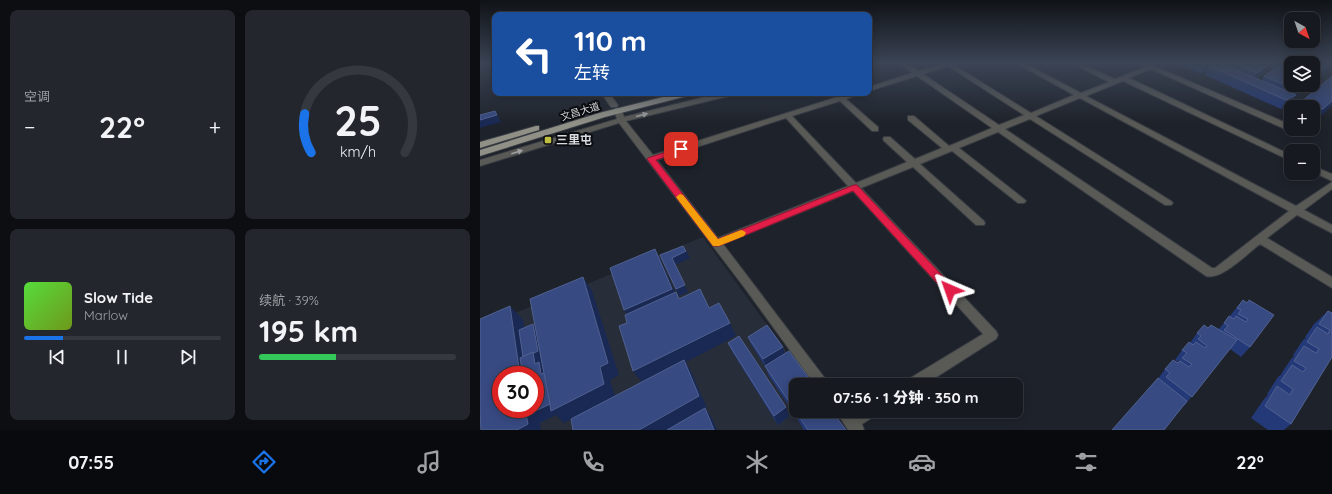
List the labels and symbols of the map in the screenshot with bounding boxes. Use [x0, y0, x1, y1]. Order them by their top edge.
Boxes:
north arrow [1284, 12, 1320, 48]
street label: 文昌大道 [559, 99, 601, 124]
one-way arrow [636, 112, 648, 118]
place label: 三里屯 [556, 132, 592, 147]
pin [664, 132, 698, 166]
marker: 三里屯 [543, 135, 553, 145]
one-way arrow [512, 149, 524, 155]
position arrow [929, 269, 971, 311]
speed limit sign: 30 [492, 366, 544, 418]

